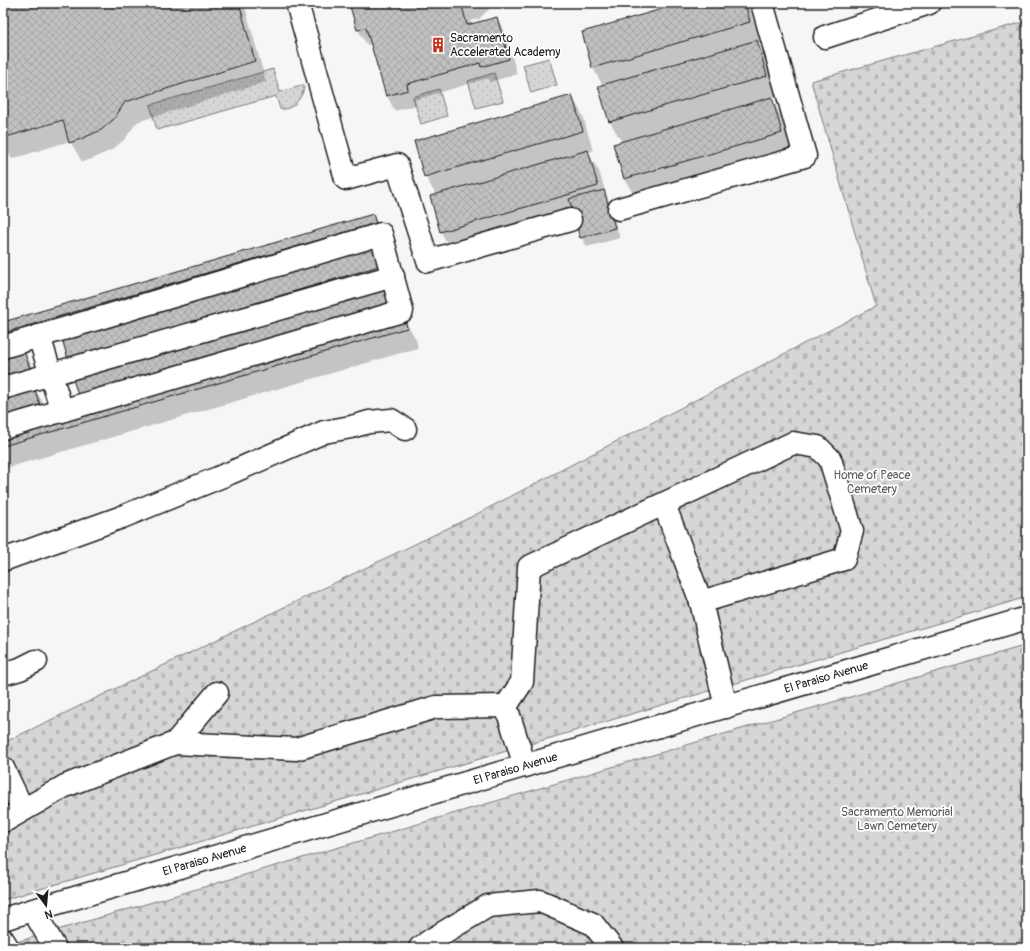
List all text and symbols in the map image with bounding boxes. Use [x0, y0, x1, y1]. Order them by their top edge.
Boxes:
place label: Sacramento Accelerated Academy [450, 31, 560, 60]
building icon: Sacramento Accelerated Academy [429, 36, 447, 54]
park label: Home of Peace Cemetery [834, 468, 911, 497]
street label: El Paraiso Avenue [782, 658, 870, 696]
street label: El Paraiso Avenue [472, 749, 559, 788]
park label: Sacramento Memorial Lawn Cemetery [841, 805, 953, 834]
street label: El Paraiso Avenue [161, 840, 248, 879]
north arrow [26, 885, 66, 925]
text: N [43, 907, 54, 922]

